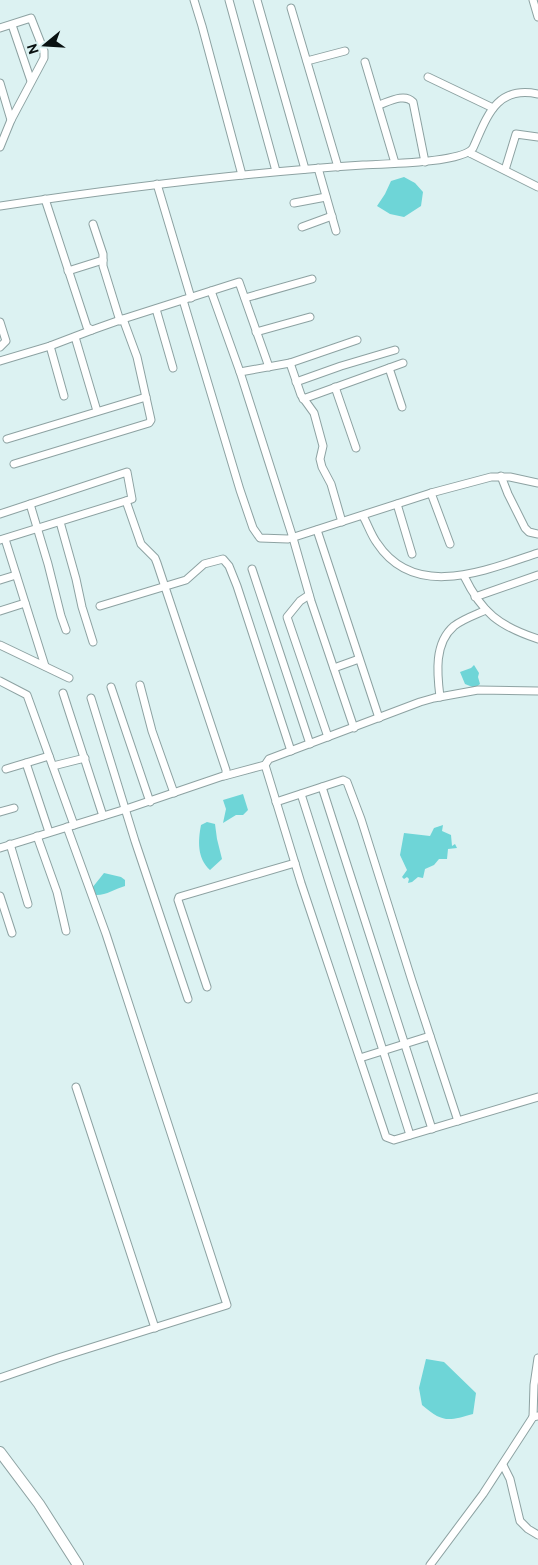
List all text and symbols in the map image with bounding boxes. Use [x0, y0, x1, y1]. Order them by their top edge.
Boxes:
north arrow [20, 20, 70, 70]
text: N [24, 41, 44, 56]

